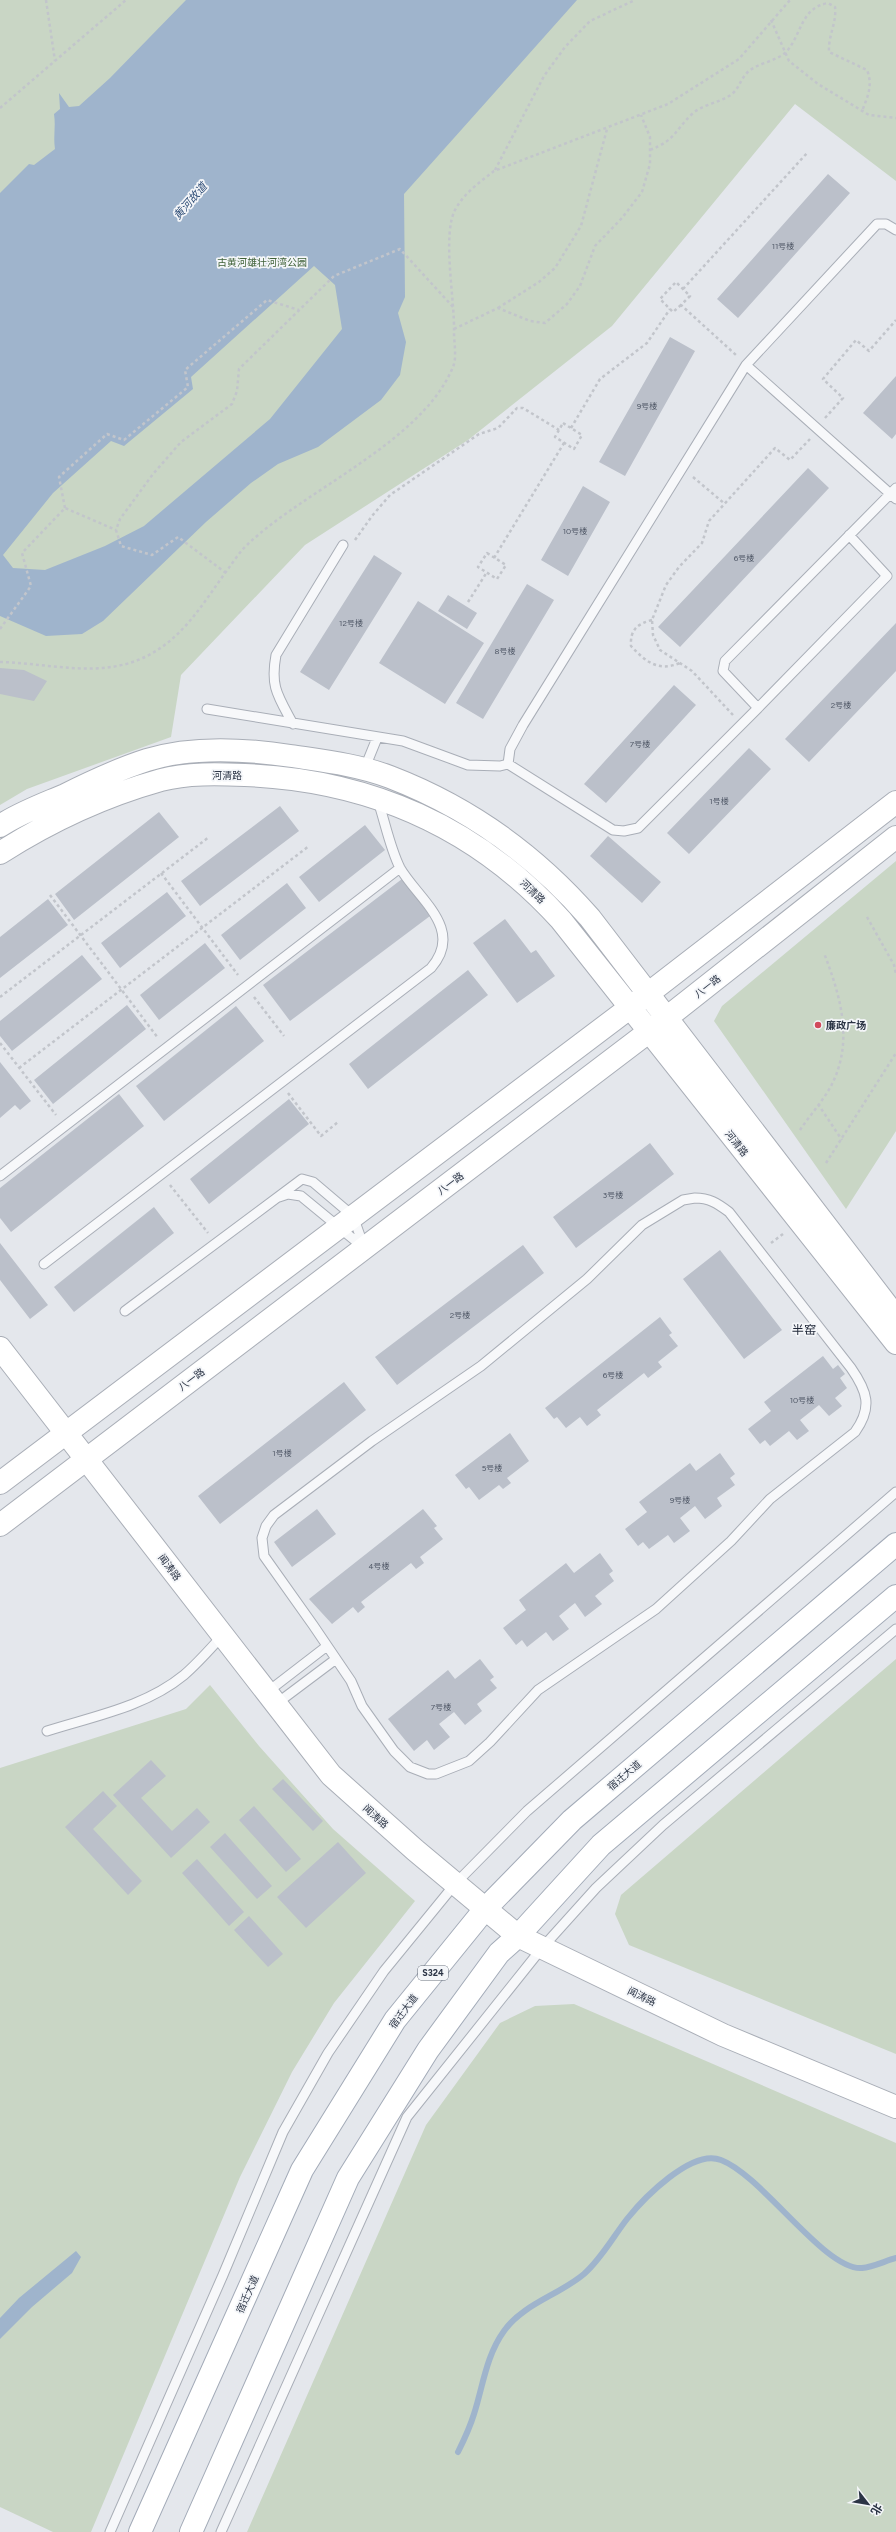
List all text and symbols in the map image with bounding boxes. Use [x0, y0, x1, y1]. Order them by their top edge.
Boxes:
water label: 黄河故道 [171, 179, 211, 222]
house number: 11号楼 [772, 241, 794, 251]
park label: 古黄河雄壮河湾公园 [217, 256, 307, 269]
house number: 9号楼 [637, 401, 657, 411]
house number: 10号楼 [563, 526, 587, 536]
house number: 6号楼 [734, 553, 754, 563]
house number: 12号楼 [339, 618, 363, 628]
house number: 8号楼 [495, 646, 515, 656]
house number: 2号楼 [831, 700, 851, 710]
house number: 7号楼 [630, 739, 650, 749]
street label: 河清路 [212, 769, 242, 782]
house number: 1号楼 [709, 796, 729, 806]
street label: 河清路 [517, 876, 548, 906]
street label: 八一路 [691, 972, 723, 1001]
place label: 廉政广场 [826, 1019, 866, 1032]
marker: 廉政广场 [813, 1020, 823, 1030]
street label: 河清路 [722, 1127, 751, 1159]
street label: 八一路 [434, 1169, 466, 1198]
house number: 3号楼 [603, 1190, 623, 1200]
house number: 2号楼 [450, 1310, 470, 1320]
district label: 半窑 [792, 1323, 816, 1337]
street label: 八一路 [175, 1365, 207, 1394]
house number: 6号楼 [603, 1370, 623, 1380]
house number: 10号楼 [790, 1395, 814, 1405]
house number: 1号楼 [272, 1448, 292, 1458]
house number: 5号楼 [482, 1463, 502, 1473]
house number: 9号楼 [670, 1495, 690, 1505]
street label: 闻涛路 [155, 1551, 184, 1583]
house number: 4号楼 [369, 1561, 389, 1571]
house number: 7号楼 [431, 1702, 451, 1712]
street label: 宿迁大道 [605, 1758, 644, 1793]
street label: 闻涛路 [360, 1802, 391, 1831]
road number: S324 [418, 1966, 448, 1980]
street label: 闻涛路 [625, 1984, 658, 2009]
street label: 宿迁大道 [386, 1991, 421, 2031]
street label: 宿迁大道 [233, 2273, 262, 2315]
north arrow [848, 2484, 888, 2524]
text: 北 [868, 2501, 885, 2517]

